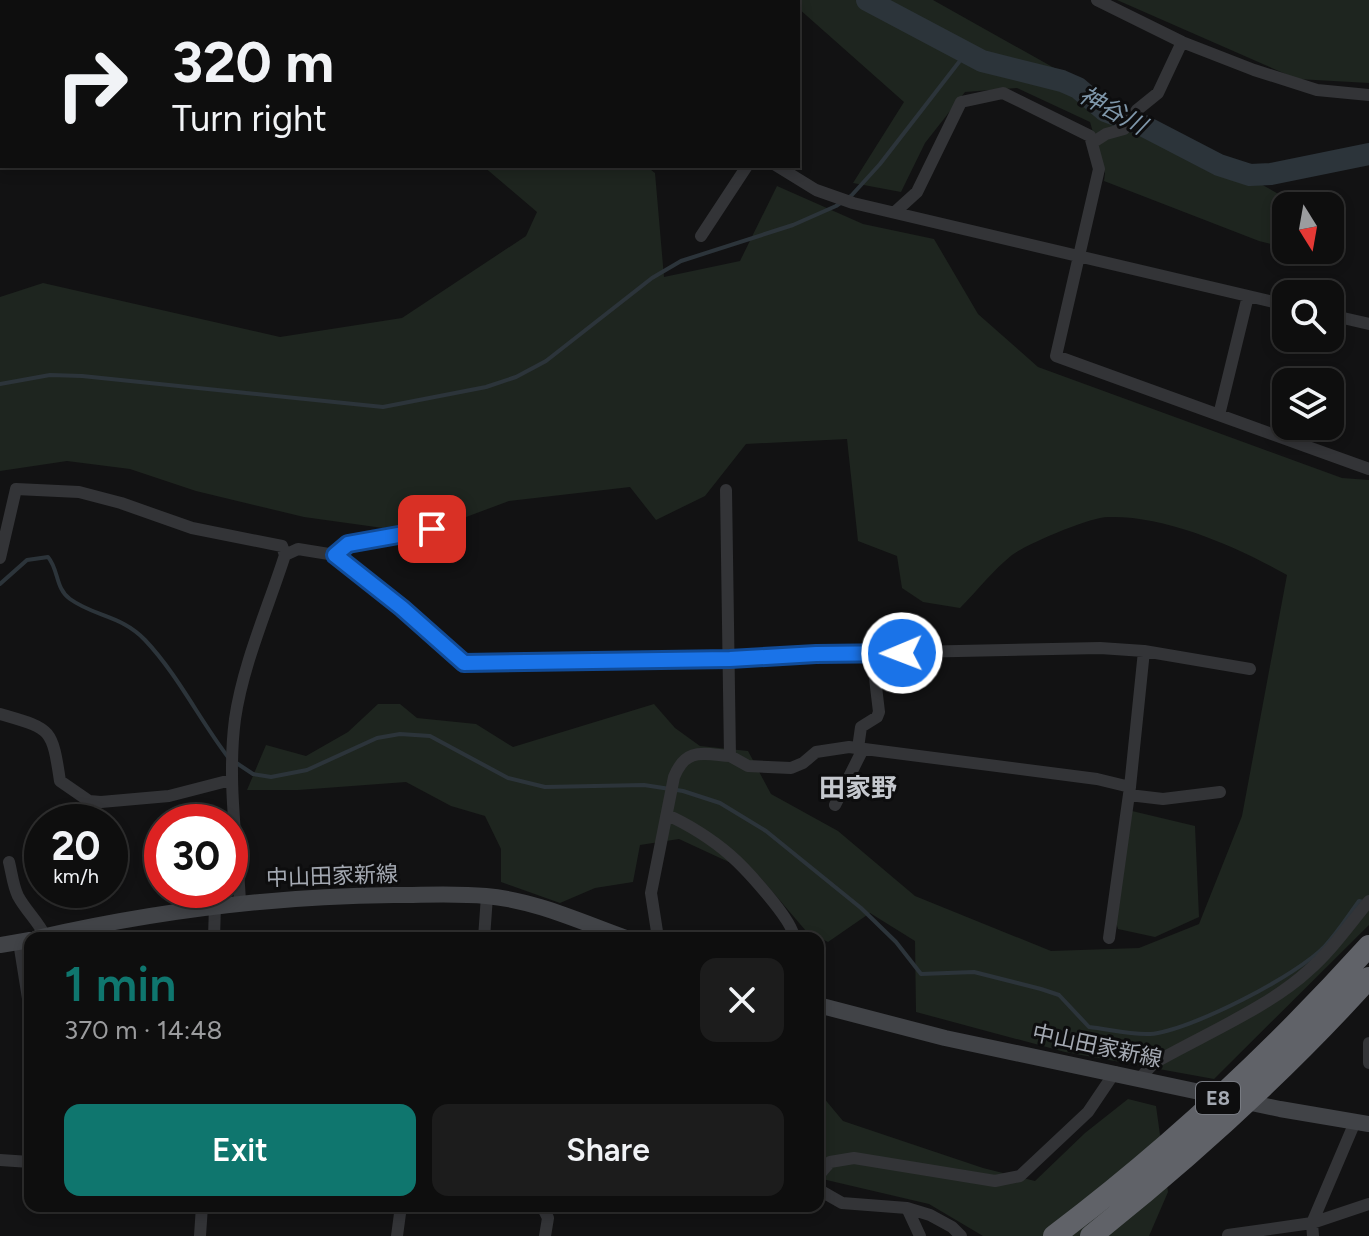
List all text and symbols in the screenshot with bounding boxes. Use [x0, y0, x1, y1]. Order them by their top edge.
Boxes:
text: 320 m [172, 29, 334, 96]
icon: right [40, 32, 144, 136]
water label: 神谷川 [1074, 80, 1154, 142]
text: Turn right [172, 97, 327, 140]
north arrow [1272, 192, 1344, 264]
map controls [1272, 192, 1344, 440]
button: search [1272, 280, 1344, 352]
button: layers [1272, 368, 1344, 440]
pin [398, 495, 466, 563]
icon: arrive [410, 507, 454, 551]
position arrow [860, 611, 944, 695]
district label: 田家野 [819, 772, 897, 804]
speed limit sign: 30 [144, 804, 248, 908]
text: 20 [51, 822, 101, 870]
street label: 中山田家新線 [266, 860, 398, 892]
text: km/h [53, 864, 99, 888]
text: 1 min [64, 955, 176, 1013]
button: close [700, 958, 784, 1042]
text: 370 m · 14:48 [64, 1014, 222, 1046]
street label: 中山田家新線 [1030, 1019, 1164, 1073]
road number: E8 [1196, 1082, 1240, 1114]
button: Exit [64, 1104, 416, 1196]
button: Share [432, 1104, 784, 1196]

